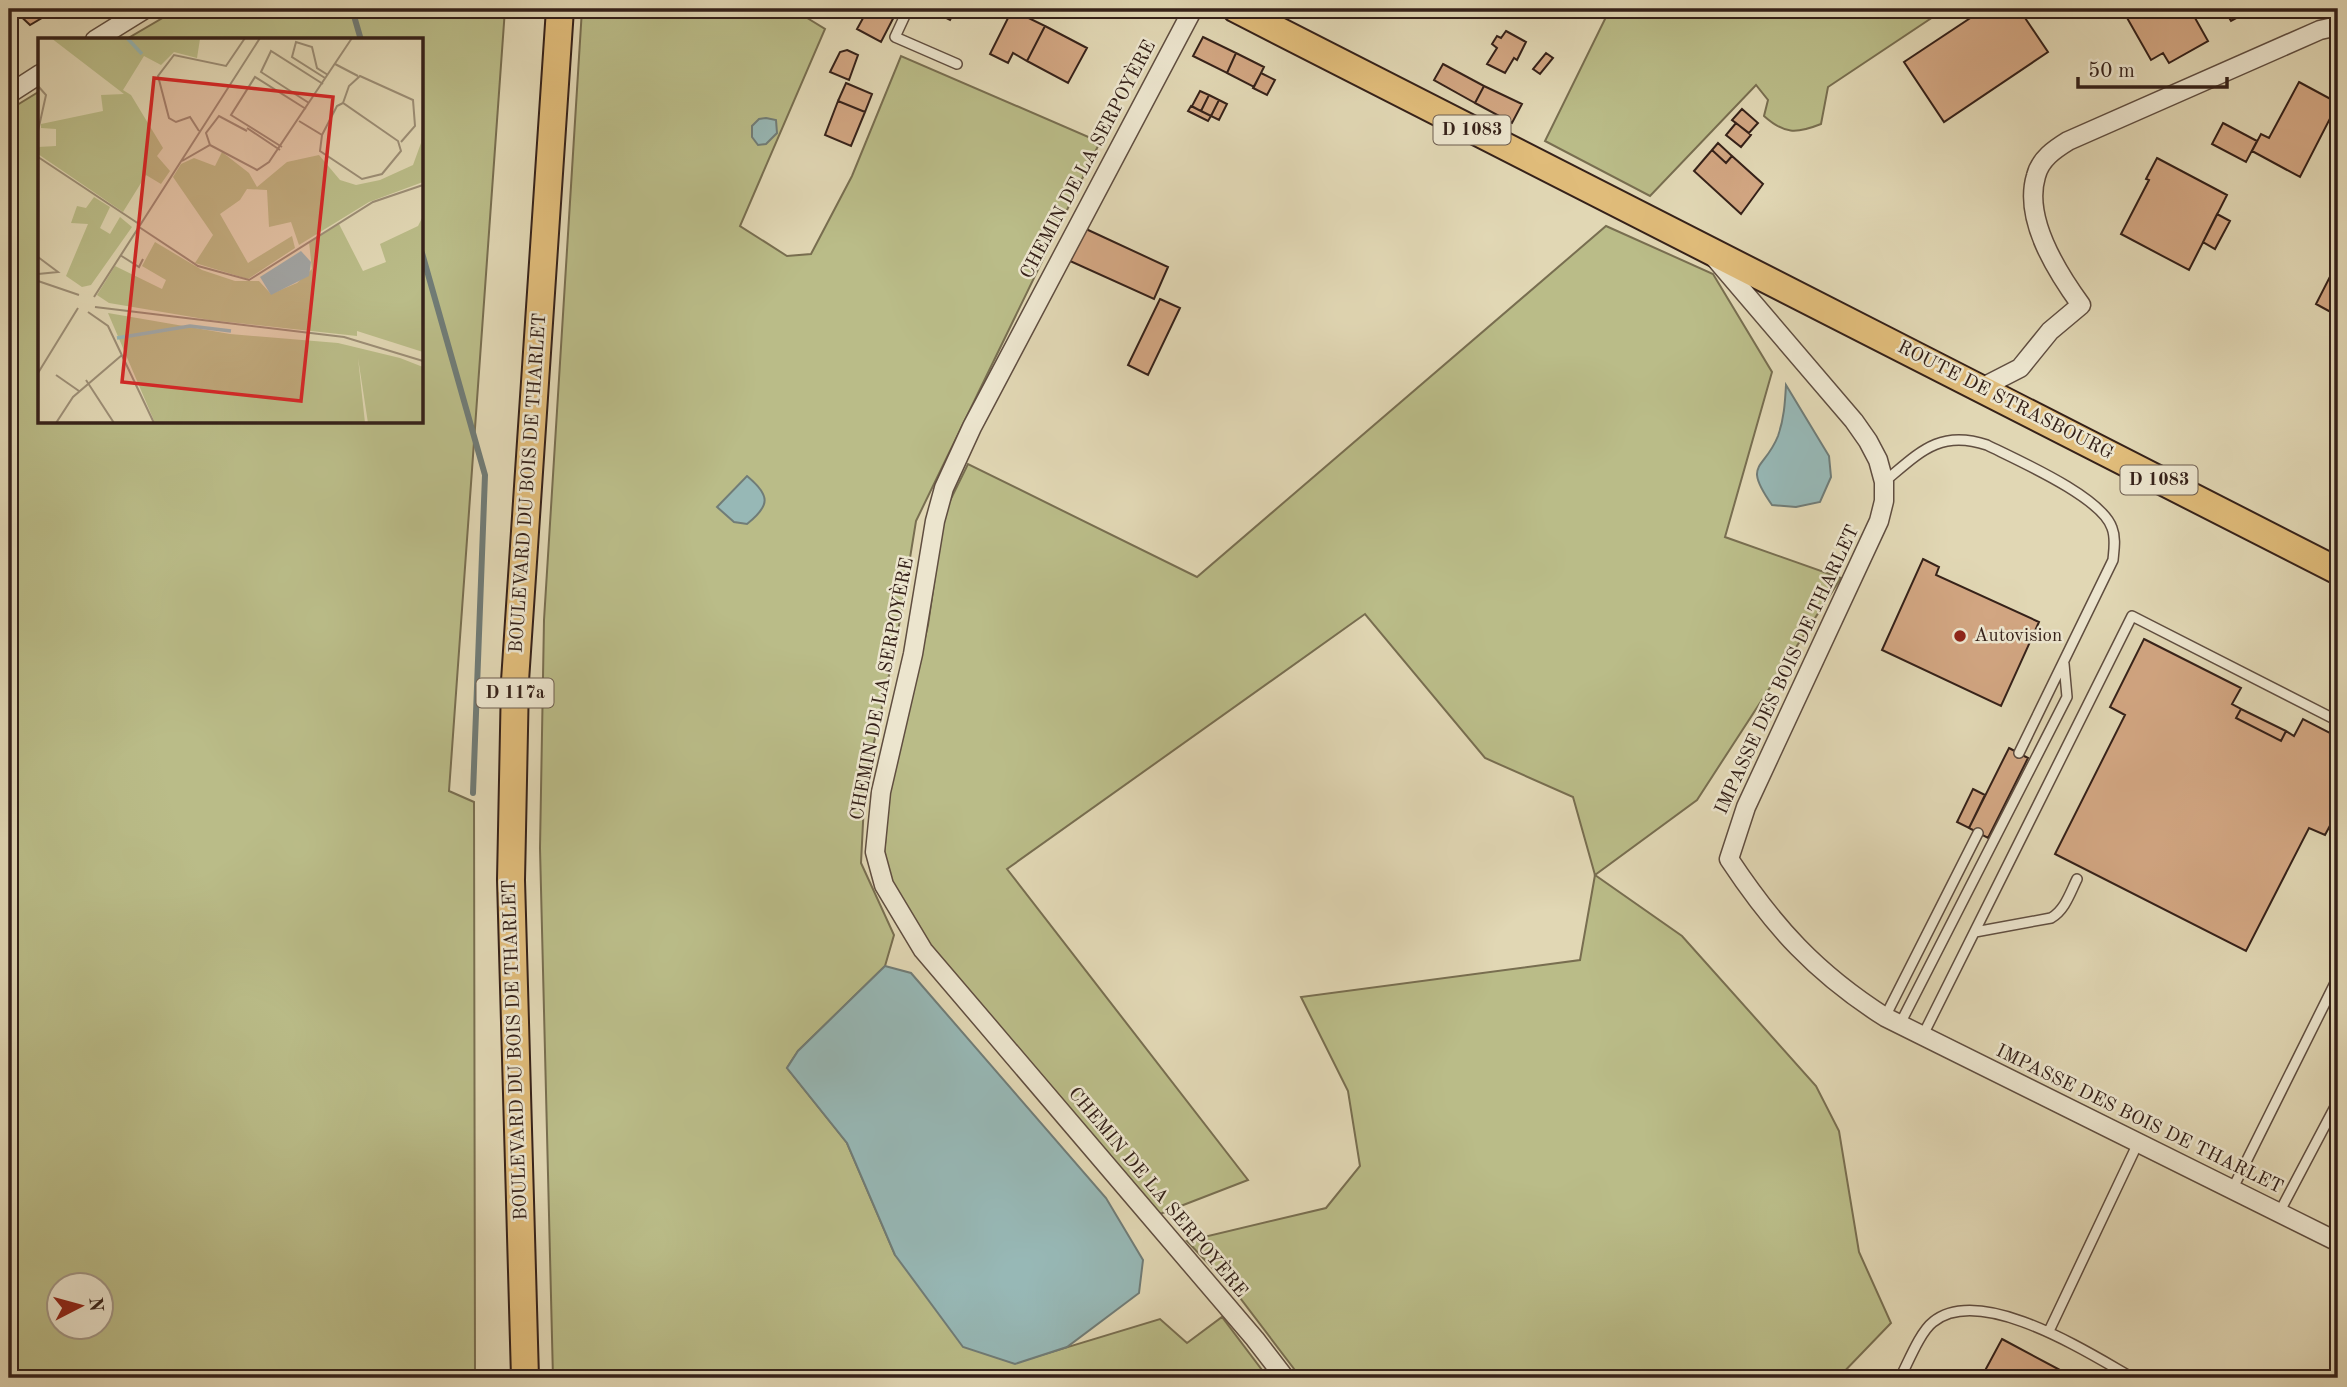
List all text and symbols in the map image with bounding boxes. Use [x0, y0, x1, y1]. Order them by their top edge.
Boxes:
street label: CHEMIN DE LA SERPOYÈRE [1014, 36, 1160, 282]
inset map [38, 38, 424, 424]
scale bar [2078, 46, 2226, 90]
text: 50 m [2088, 61, 2135, 82]
road number: D 1083 [1434, 116, 1510, 145]
street label: BOULEVARD DU BOIS DE THARLET [508, 312, 550, 654]
street label: ROUTE DE STRASBOURG [1894, 338, 2116, 464]
road number: D 1083 [2120, 466, 2198, 494]
street label: IMPASSE DES BOIS DE THARLET [1712, 522, 1864, 818]
street label: CHEMIN DE LA SERPOYÈRE [844, 555, 918, 822]
place label: Autovision [1974, 627, 2062, 646]
marker: Autovision [1952, 628, 1968, 644]
road number: D 117a [476, 678, 554, 708]
street label: BOULEVARD DU BOIS DE THARLET [501, 879, 531, 1221]
street label: IMPASSE DES BOIS DE THARLET [1992, 1042, 2286, 1198]
street label: CHEMIN DE LA SERPOYÈRE [1064, 1082, 1253, 1301]
north arrow [46, 1272, 116, 1342]
text: N [84, 1296, 105, 1313]

